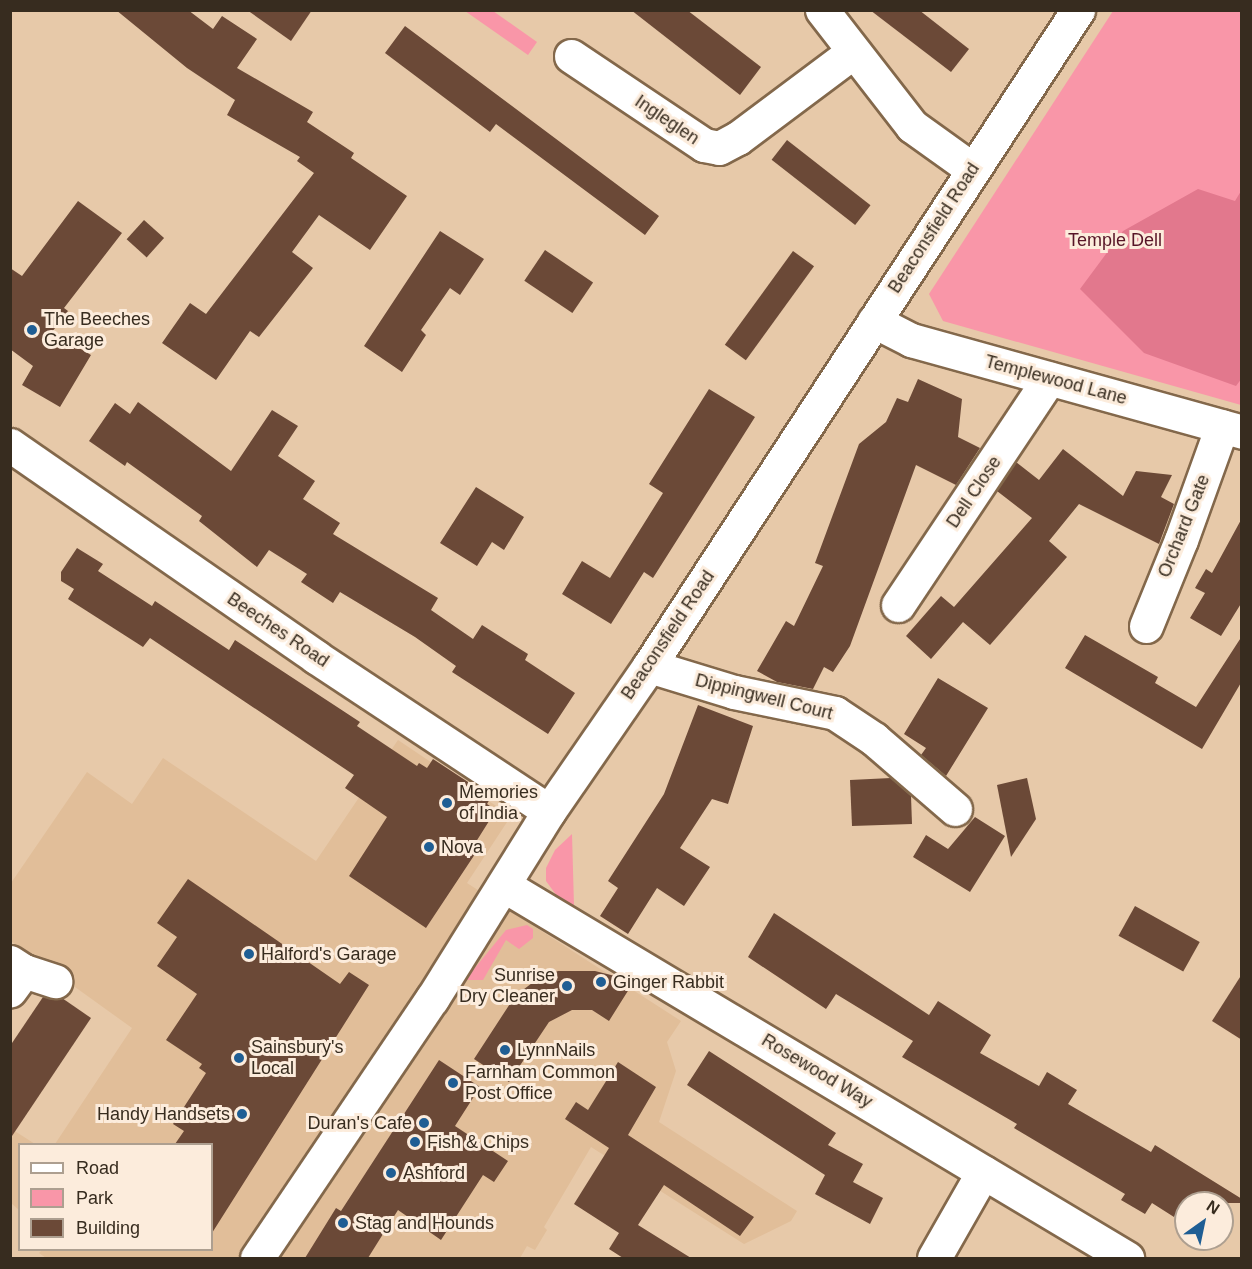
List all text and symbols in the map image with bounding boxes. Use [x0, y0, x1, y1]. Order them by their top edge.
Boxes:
street label: Ingleglen [631, 91, 703, 149]
street label: Beaconsfield Road [884, 159, 984, 297]
park label: Temple Dell [1068, 229, 1162, 251]
place label: The Beeches Garage [44, 309, 150, 352]
marker: The Beeches Garage [25, 323, 39, 337]
street label: Templewood Lane [983, 351, 1129, 409]
street label: Dell Close [942, 452, 1006, 532]
street label: Orchard Gate [1154, 471, 1214, 581]
street label: Beaconsfield Road [617, 566, 719, 704]
street label: Beeches Road [223, 588, 333, 672]
street label: Dippingwell Court [693, 669, 835, 725]
place label: Memories of India [459, 782, 538, 824]
marker: Memories of India [440, 796, 454, 810]
place label: Nova [441, 836, 483, 858]
marker: Nova [422, 840, 436, 854]
place label: Halford's Garage [261, 943, 397, 965]
marker: Halford's Garage [242, 947, 256, 961]
place label: Sunrise Dry Cleaner [459, 965, 555, 1008]
place label: Ginger Rabbit [613, 971, 724, 993]
marker: Ginger Rabbit [594, 975, 608, 989]
marker: Sunrise Dry Cleaner [560, 979, 574, 993]
street label: Rosewood Way [758, 1029, 876, 1113]
place label: Sainsbury's Local [251, 1037, 343, 1080]
place label: LynnNails [517, 1039, 595, 1061]
marker: LynnNails [498, 1043, 512, 1057]
marker: Sainsbury's Local [232, 1051, 246, 1065]
place label: Farnham Common Post Office [465, 1062, 615, 1104]
marker: Farnham Common Post Office [446, 1076, 460, 1090]
place label: Handy Handsets [97, 1103, 230, 1125]
marker: Handy Handsets [235, 1107, 249, 1121]
place label: Duran's Cafe [308, 1112, 412, 1134]
marker: Duran's Cafe [417, 1116, 431, 1130]
place label: Fish & Chips [427, 1131, 529, 1153]
marker: Fish & Chips [408, 1135, 422, 1149]
legend [18, 1143, 213, 1251]
text: Road [76, 1158, 119, 1178]
place label: Ashford [403, 1162, 465, 1184]
marker: Ashford [384, 1166, 398, 1180]
text: Park [76, 1188, 113, 1208]
north arrow [1174, 1191, 1234, 1251]
text: N [1204, 1197, 1222, 1217]
place label: Stag and Hounds [355, 1212, 494, 1234]
marker: Stag and Hounds [336, 1216, 350, 1230]
text: Building [76, 1218, 140, 1238]

